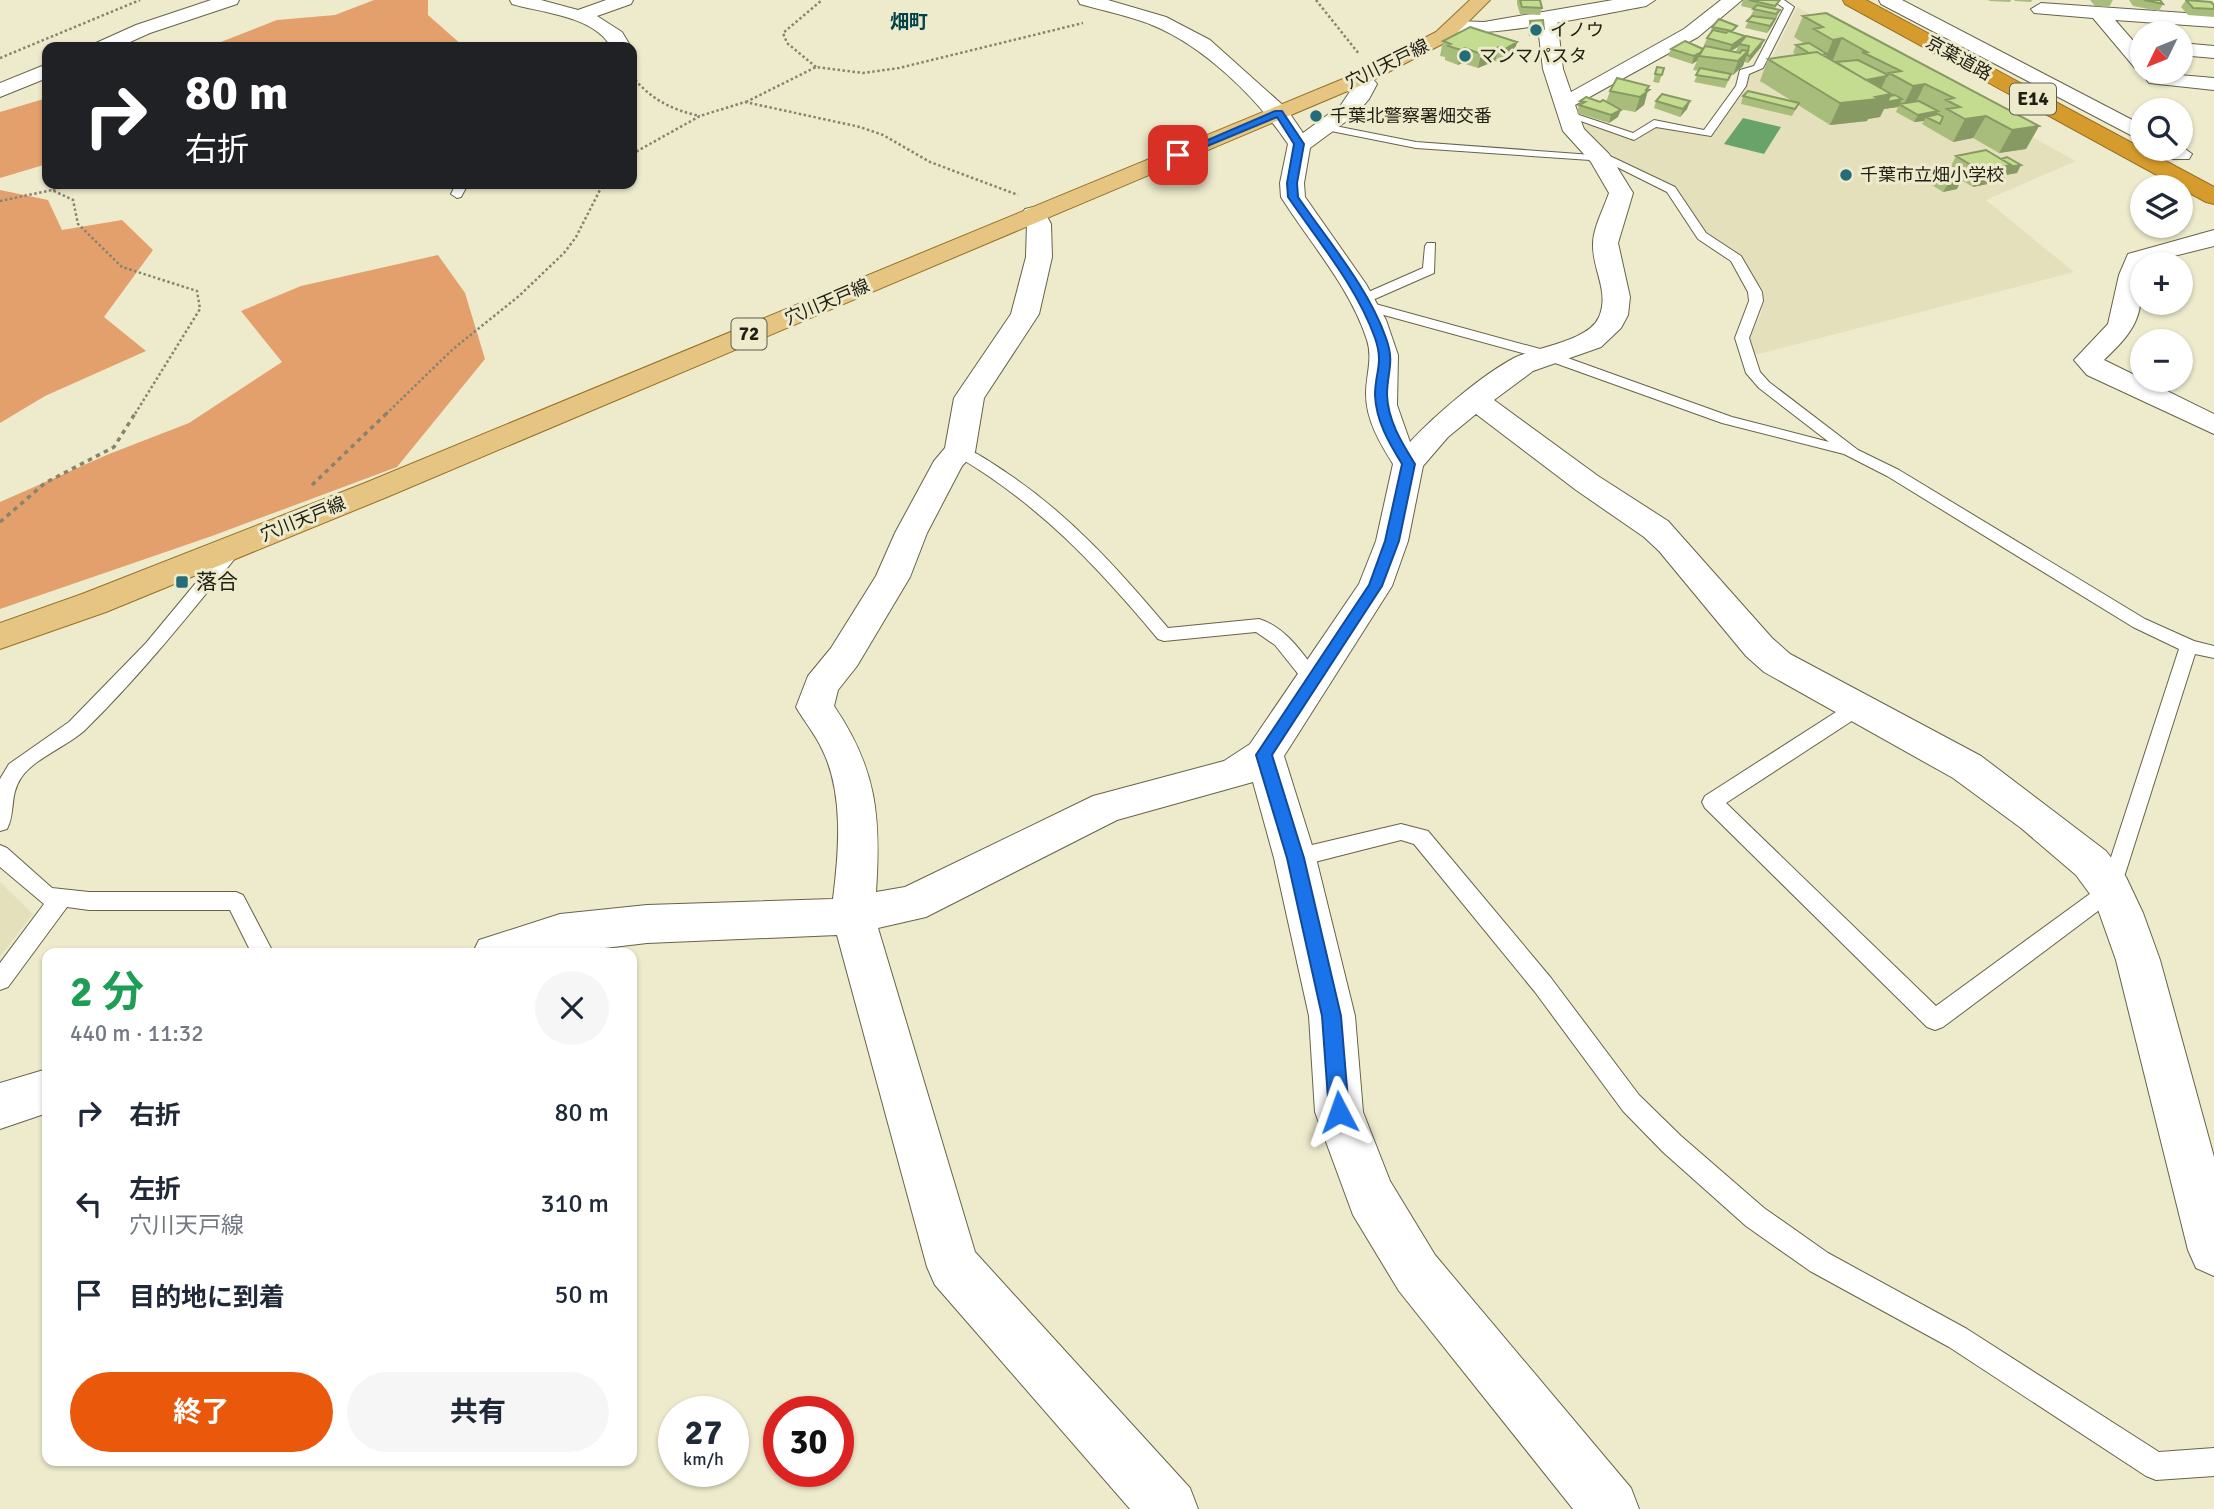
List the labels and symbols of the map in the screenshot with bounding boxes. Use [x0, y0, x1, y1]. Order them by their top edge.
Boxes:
district label: 畑町 [890, 10, 928, 34]
place label: イノウ [1550, 19, 1604, 41]
north arrow [2130, 21, 2193, 84]
marker: イノウ [1528, 22, 1544, 38]
street label: 京葉道路 [1922, 31, 1996, 85]
street label: 穴川天戸線 [1342, 34, 1432, 94]
place label: マンマパスタ [1479, 45, 1587, 67]
marker: マンマパスタ [1457, 48, 1473, 64]
road number: E14 [2010, 83, 2056, 114]
place label: 千葉北警察署畑交番 [1330, 105, 1492, 127]
marker: 千葉北警察署畑交番 [1308, 108, 1324, 124]
pin [1148, 125, 1208, 185]
place label: 千葉市立畑小学校 [1860, 164, 2004, 186]
marker: 千葉市立畑小学校 [1838, 167, 1854, 183]
street label: 穴川天戸線 [781, 274, 873, 330]
road number: 72 [732, 318, 766, 350]
street label: 穴川天戸線 [257, 492, 349, 546]
place label: 落合 [196, 569, 238, 595]
marker: 落合 [174, 574, 190, 590]
position arrow [1302, 1075, 1376, 1149]
speed limit sign: 30 [763, 1396, 854, 1487]

